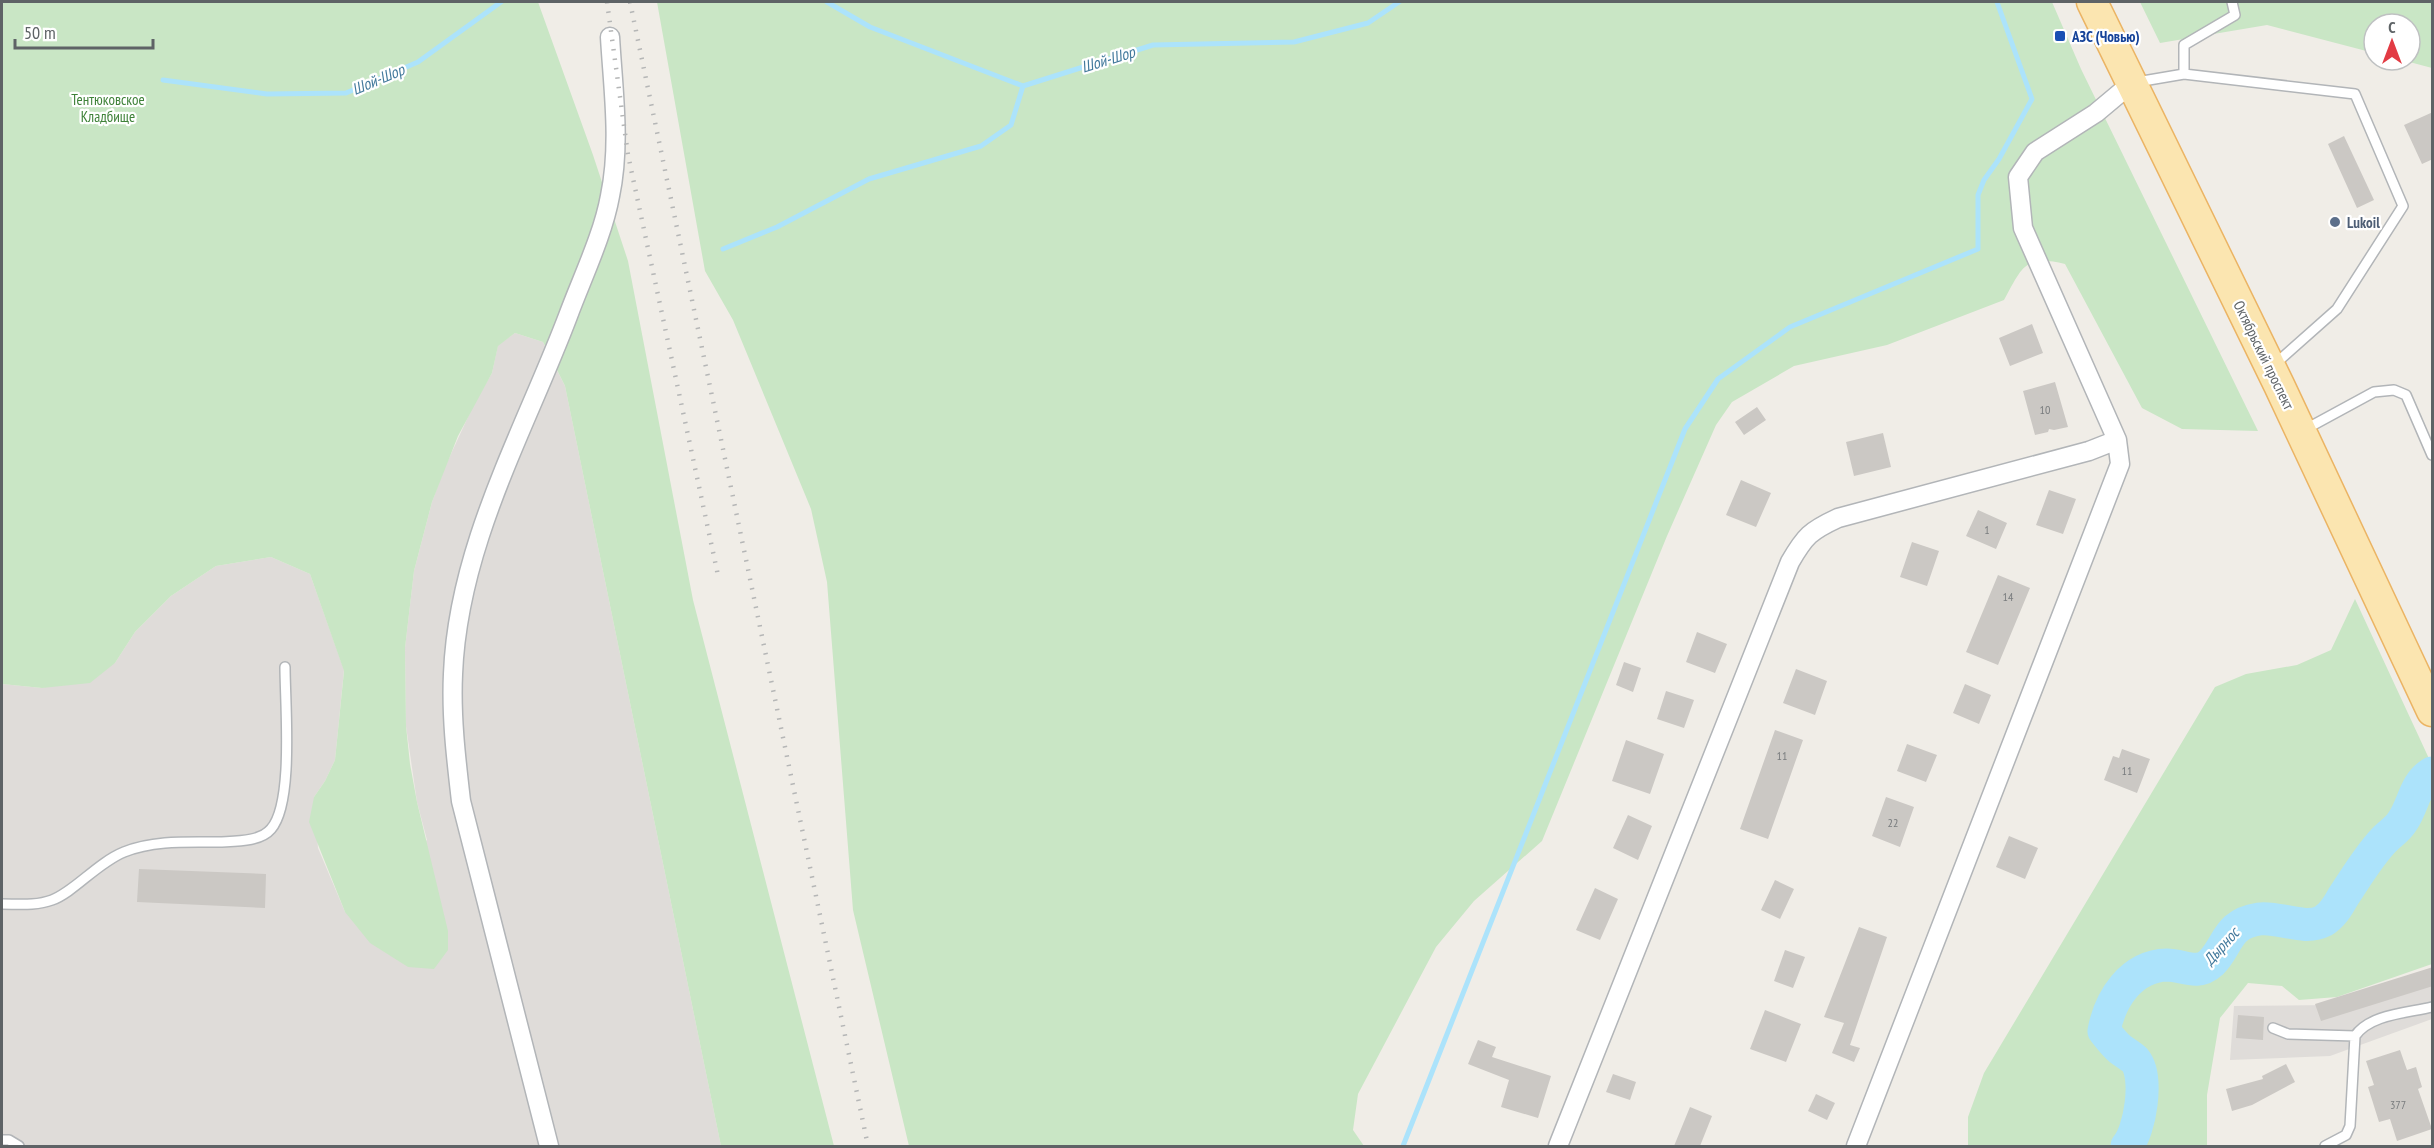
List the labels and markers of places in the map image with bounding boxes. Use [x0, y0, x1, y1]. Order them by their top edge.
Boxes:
place label: АЗС (Човью) [2071, 27, 2140, 46]
marker: АЗС (Човью) [2053, 29, 2067, 43]
place label: Lukoil [2347, 213, 2380, 232]
marker: Lukoil [2328, 215, 2342, 229]

